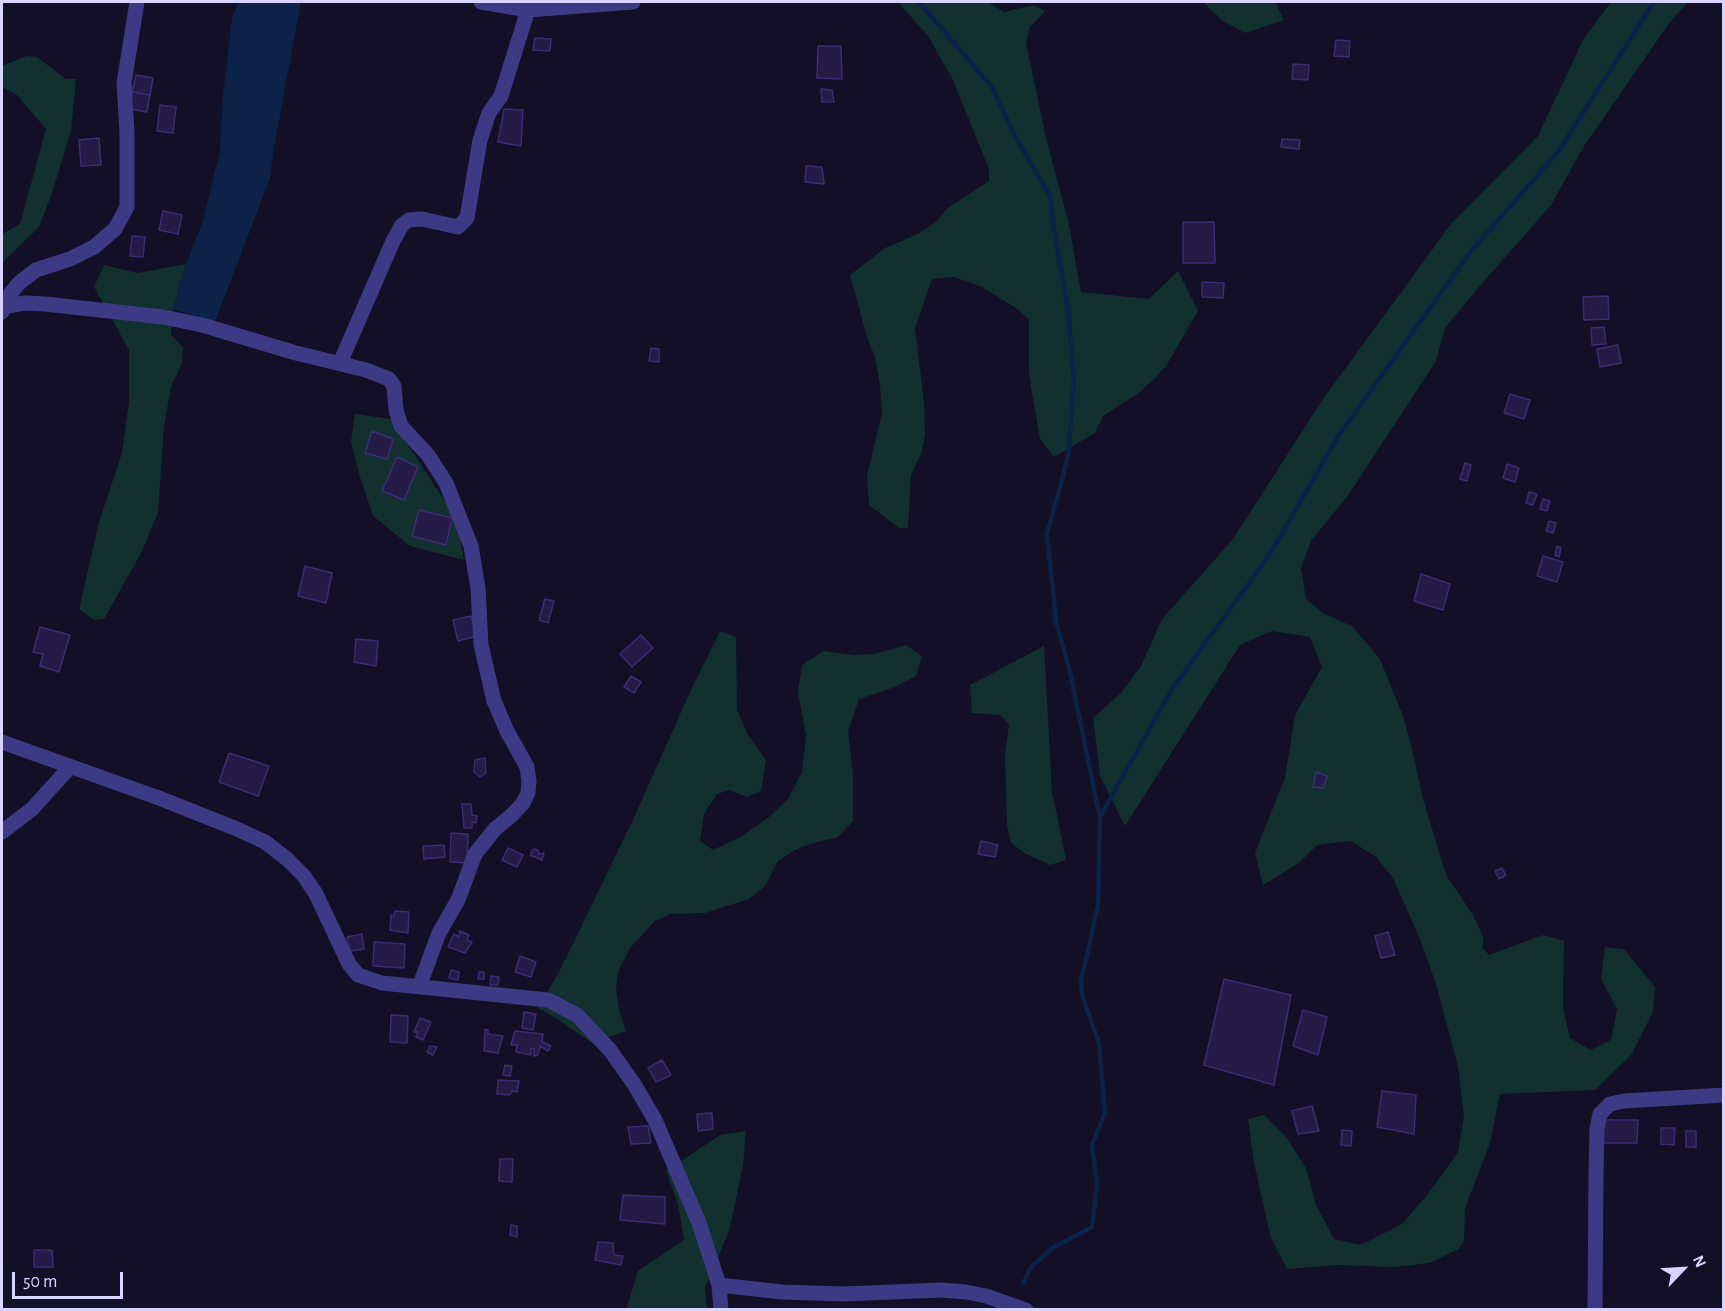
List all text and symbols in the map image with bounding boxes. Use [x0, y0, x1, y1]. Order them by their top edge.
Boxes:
north arrow [1653, 1239, 1713, 1299]
text: N [1690, 1253, 1709, 1270]
scale bar [15, 1260, 126, 1298]
text: 50 m [23, 1273, 57, 1291]

